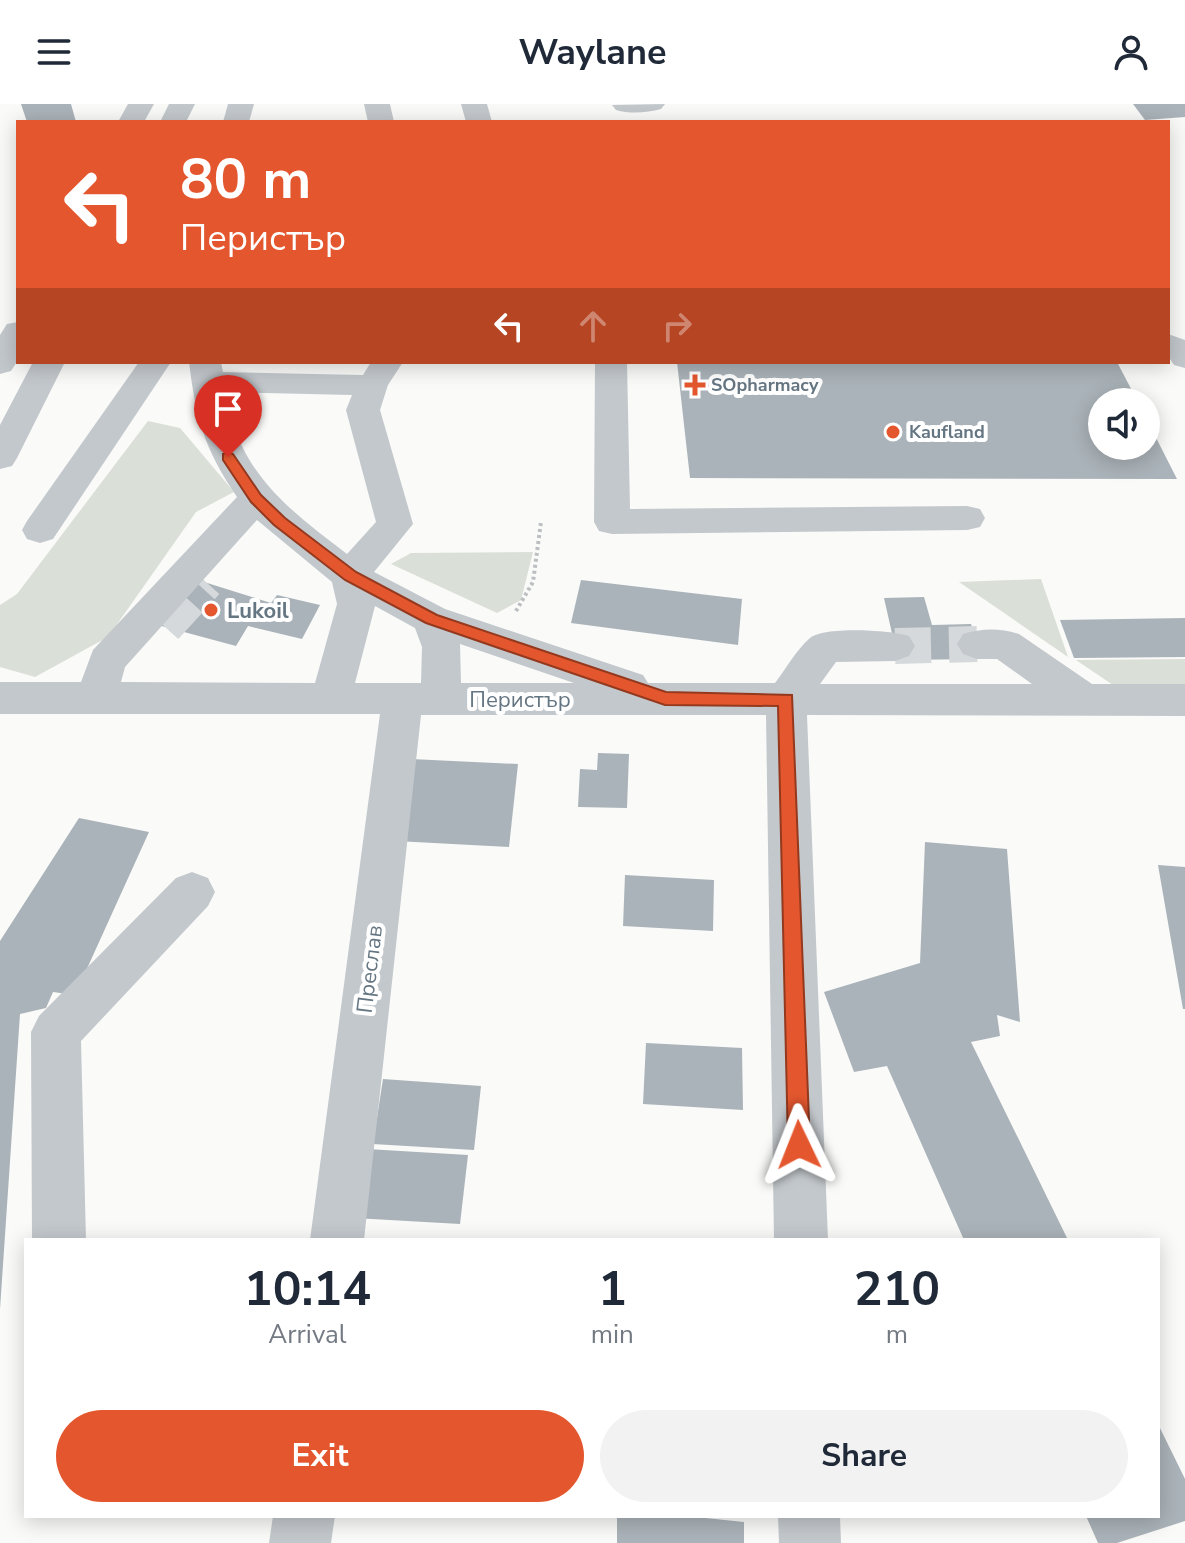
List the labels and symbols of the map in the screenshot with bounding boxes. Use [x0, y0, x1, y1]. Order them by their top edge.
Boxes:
place label: SOpharmacy [711, 373, 819, 397]
pin [194, 375, 262, 457]
marker: SOpharmacy [686, 376, 704, 394]
place label: Kaufland [909, 420, 985, 444]
marker: Kaufland [884, 423, 902, 441]
place label: Lukoil [227, 596, 289, 626]
marker: Lukoil [202, 601, 220, 619]
street label: Перистър [469, 685, 571, 715]
street label: Преслав [350, 923, 390, 1015]
position arrow [757, 1103, 841, 1187]

